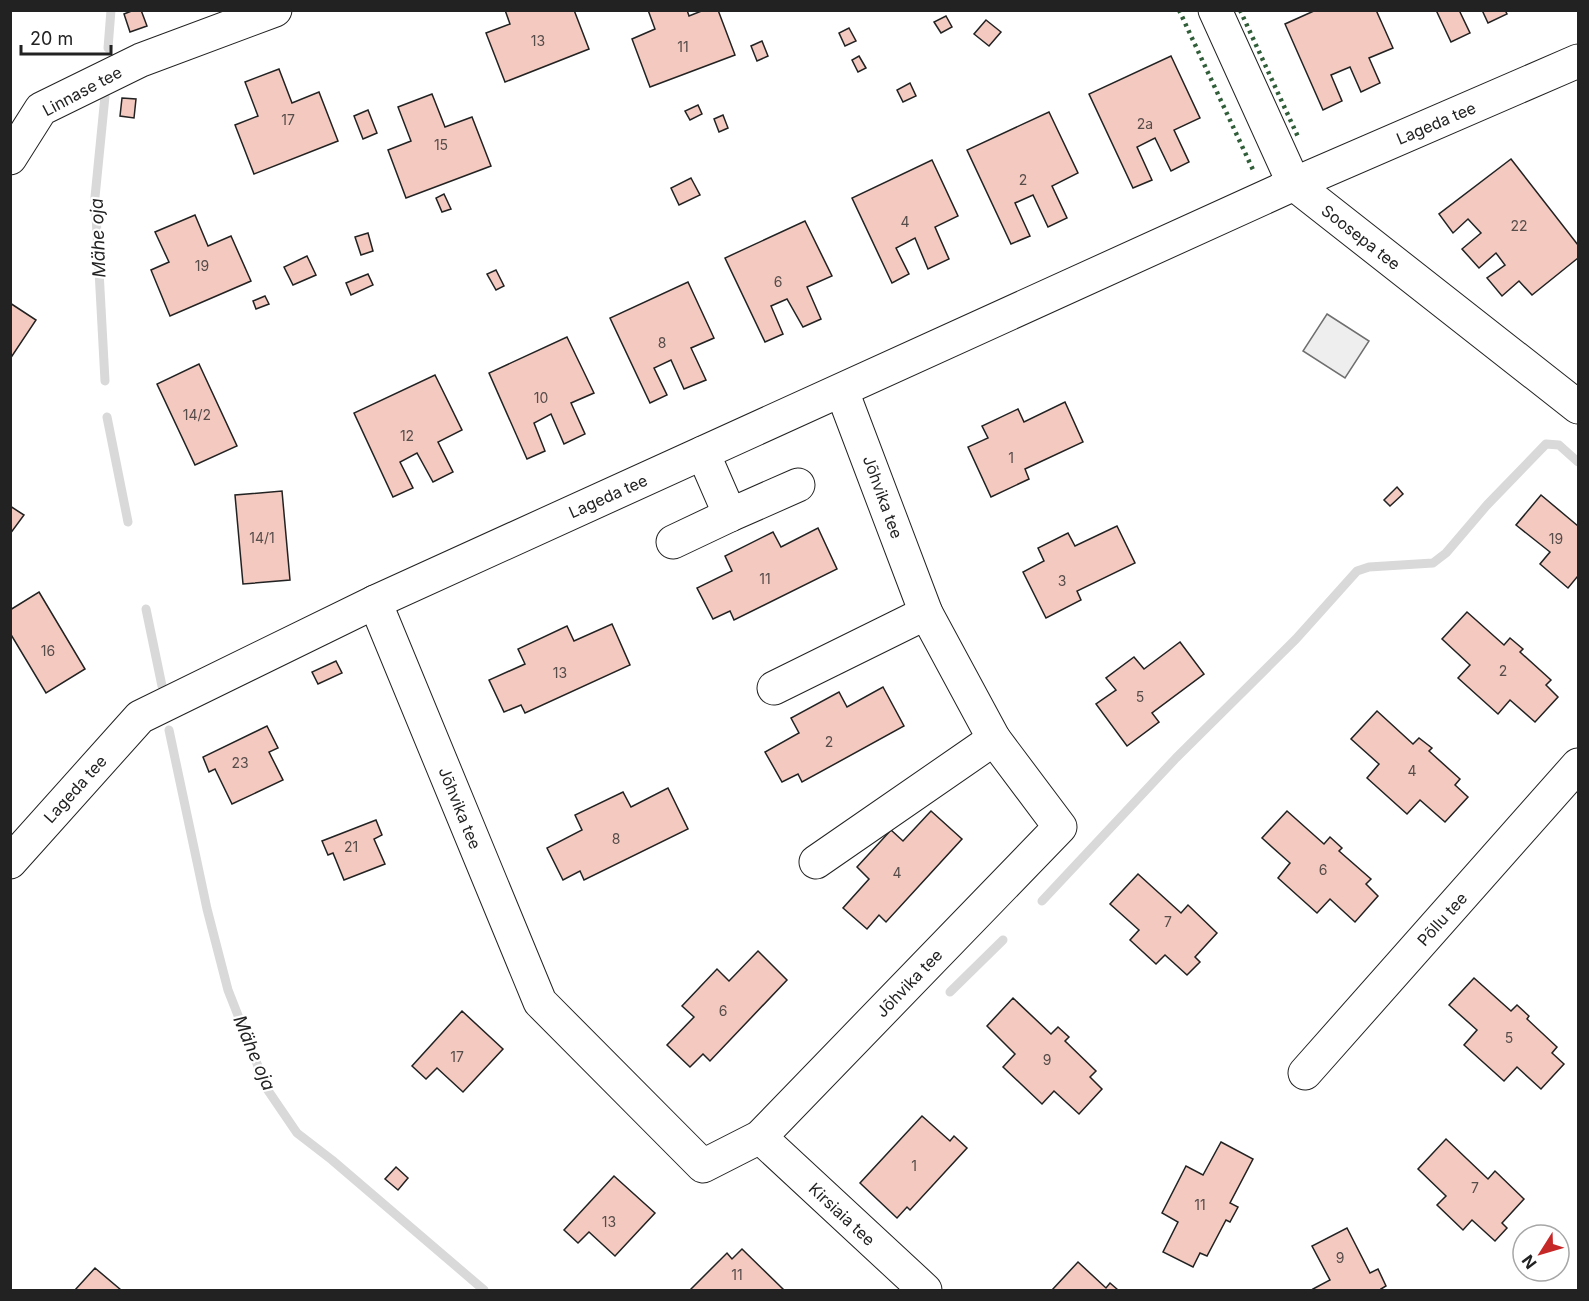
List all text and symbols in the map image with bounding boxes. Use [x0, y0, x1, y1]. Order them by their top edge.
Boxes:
scale bar [21, 18, 111, 56]
text: 20 m [30, 28, 73, 49]
house number: 13 [531, 32, 545, 49]
house number: 11 [677, 38, 689, 55]
street label: Linnase tee [39, 62, 125, 120]
street label: Lageda tee [1393, 97, 1479, 149]
house number: 17 [281, 111, 295, 128]
house number: 2a [1137, 115, 1153, 132]
house number: 15 [434, 136, 448, 153]
house number: 2 [1019, 171, 1027, 188]
water label: Mähe oja [86, 198, 109, 278]
street label: Soosepa tee [1318, 200, 1404, 274]
house number: 4 [900, 213, 910, 230]
house number: 22 [1510, 217, 1528, 234]
house number: 19 [195, 257, 209, 274]
house number: 6 [774, 273, 782, 290]
house number: 8 [658, 334, 666, 351]
house number: 10 [534, 389, 548, 406]
house number: 14/2 [183, 406, 211, 423]
house number: 12 [400, 427, 414, 444]
house number: 1 [1008, 449, 1014, 466]
street label: Jõhvika tee [859, 453, 907, 541]
street label: Lageda tee [565, 470, 651, 522]
house number: 14/1 [249, 529, 275, 546]
house number: 19 [1549, 530, 1563, 547]
house number: 11 [759, 570, 771, 587]
house number: 3 [1058, 572, 1066, 589]
house number: 16 [41, 642, 55, 659]
house number: 2 [1499, 662, 1507, 679]
house number: 13 [553, 664, 567, 681]
house number: 5 [1136, 688, 1144, 705]
house number: 2 [825, 733, 833, 750]
street label: Lageda tee [39, 751, 111, 827]
house number: 23 [231, 754, 249, 771]
house number: 4 [1407, 762, 1417, 779]
street label: Jõhvika tee [434, 764, 486, 852]
house number: 8 [612, 830, 620, 847]
house number: 21 [344, 838, 358, 855]
house number: 6 [1319, 861, 1327, 878]
house number: 4 [892, 864, 902, 881]
street label: Põllu tee [1413, 888, 1471, 950]
house number: 7 [1164, 913, 1172, 930]
street label: Jõhvika tee [872, 945, 946, 1021]
house number: 6 [719, 1002, 727, 1019]
water label: Mähe oja [229, 1012, 280, 1094]
house number: 5 [1505, 1029, 1513, 1046]
house number: 17 [450, 1048, 464, 1065]
house number: 9 [1043, 1051, 1051, 1068]
house number: 1 [911, 1157, 917, 1174]
street label: Kirsiaia tee [805, 1178, 879, 1250]
house number: 7 [1471, 1179, 1479, 1196]
house number: 11 [1194, 1196, 1206, 1213]
house number: 13 [602, 1213, 616, 1230]
north arrow [1511, 1223, 1571, 1283]
house number: 9 [1336, 1249, 1344, 1266]
text: N [1517, 1251, 1541, 1273]
house number: 11 [731, 1266, 743, 1283]

